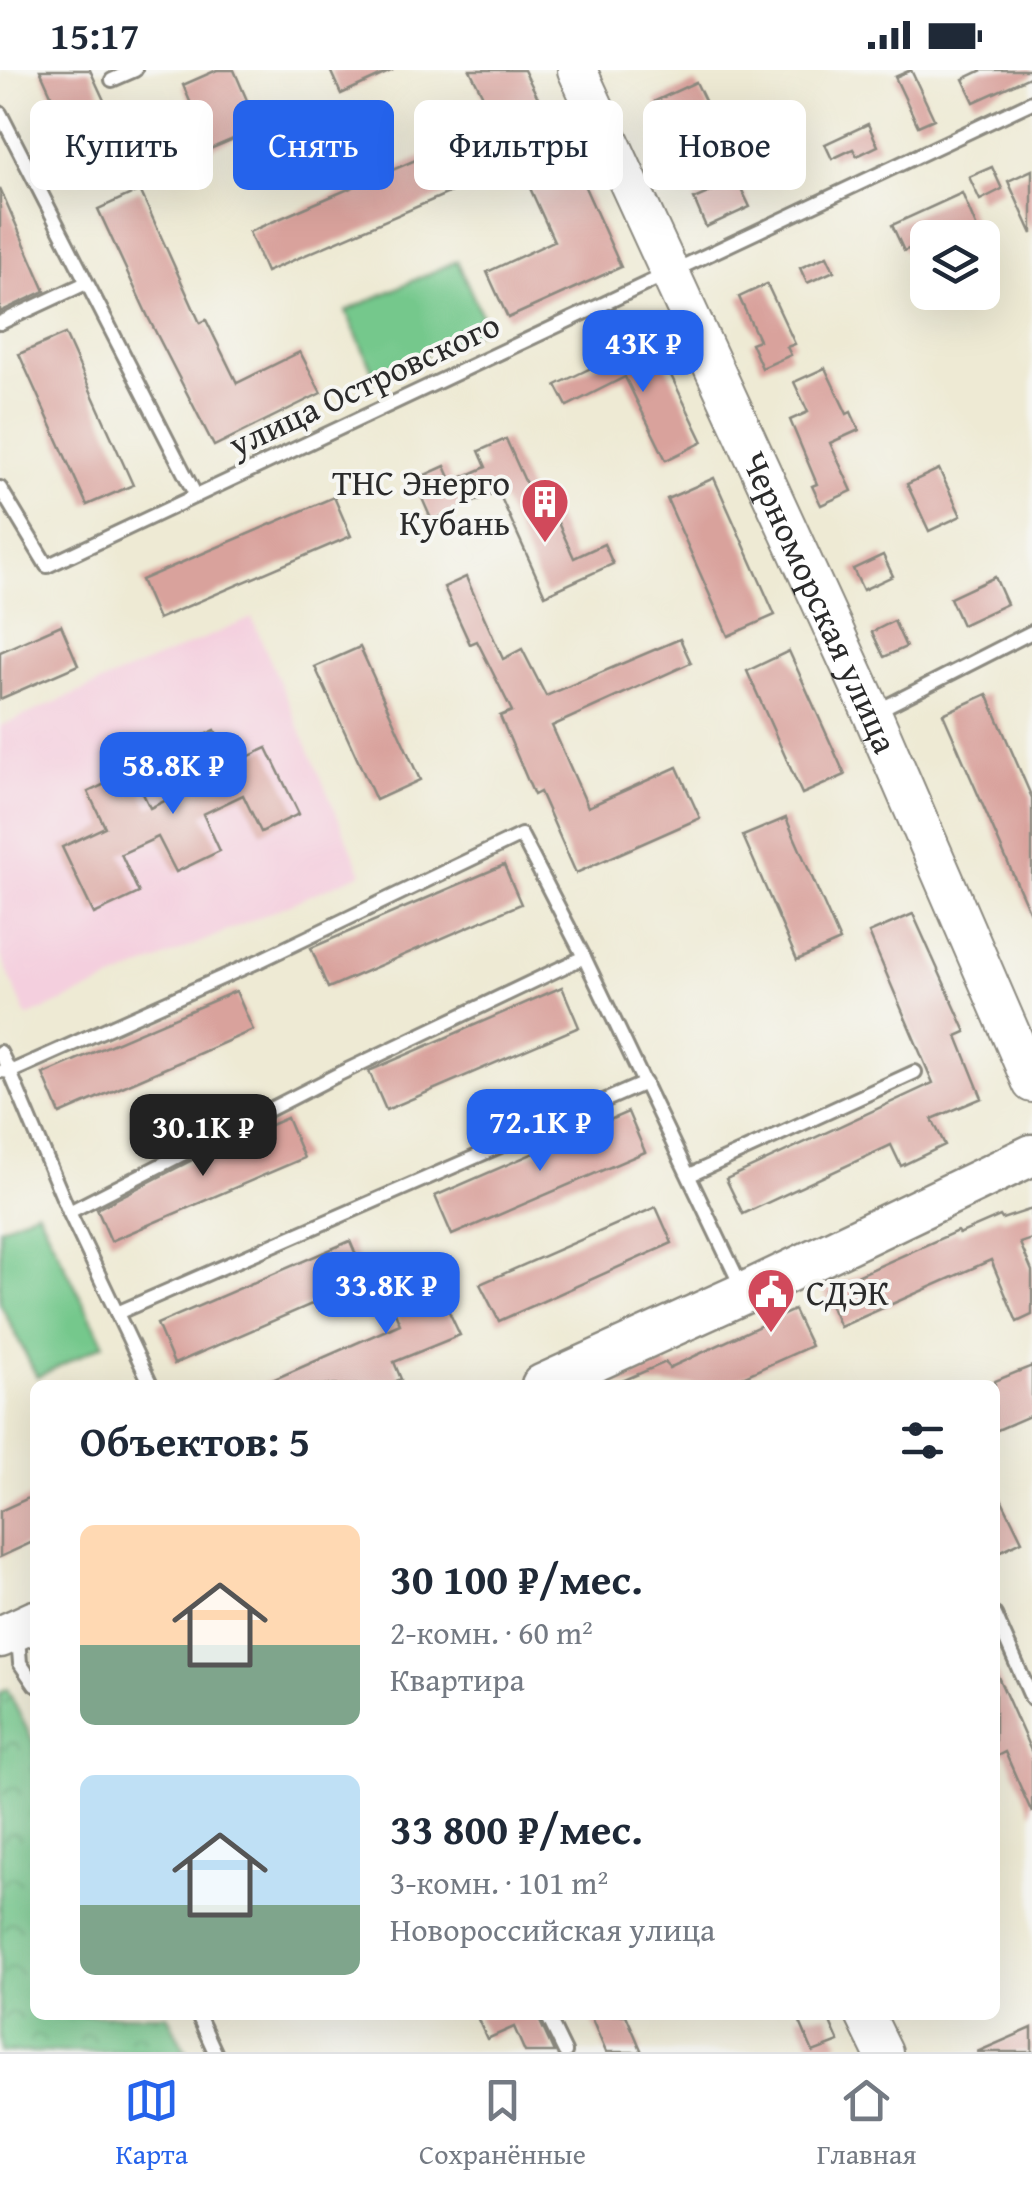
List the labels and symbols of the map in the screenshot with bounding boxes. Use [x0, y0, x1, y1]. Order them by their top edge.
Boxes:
street label: улица Островского [219, 299, 508, 470]
pin: 43K ₽ [573, 310, 713, 395]
street label: Черноморская улица [730, 442, 912, 761]
place label: ТНС Энерго Кубань [332, 457, 510, 548]
building icon: ТНС Энерго Кубань [519, 476, 571, 544]
pin: 58.8K ₽ [81, 732, 265, 817]
pin: 72.1K ₽ [448, 1089, 632, 1174]
pin: 30.1K ₽ [111, 1094, 295, 1179]
pin: 33.8K ₽ [294, 1252, 478, 1337]
public building icon: СДЭК [745, 1266, 797, 1334]
place label: СДЭК [806, 1267, 889, 1318]

